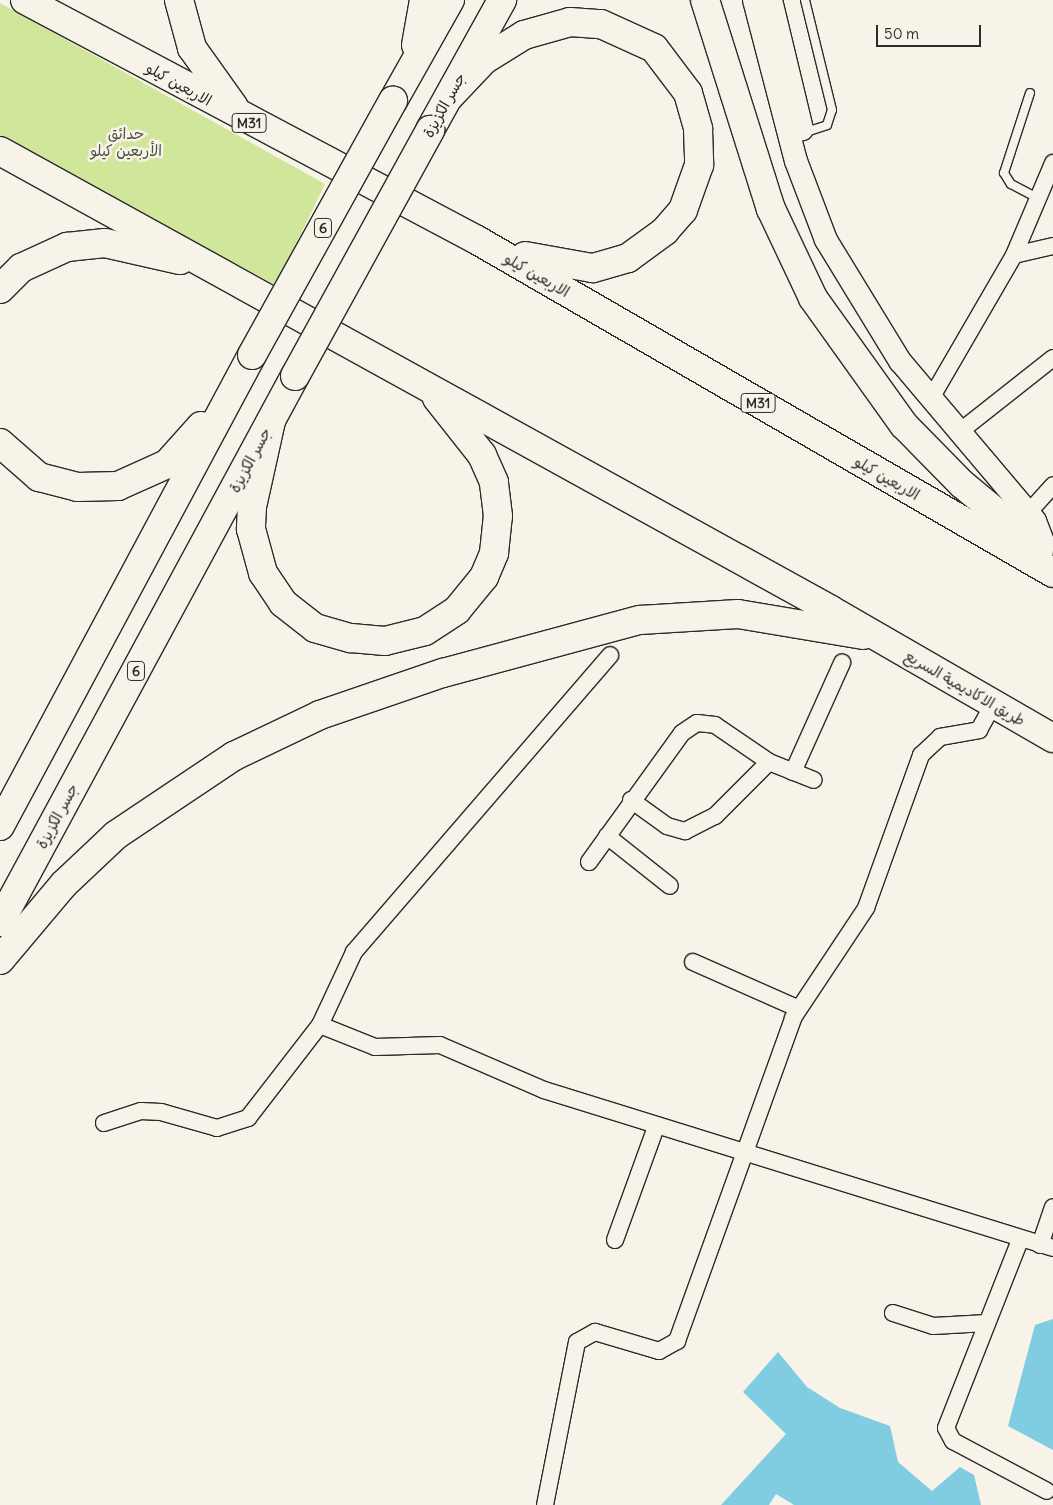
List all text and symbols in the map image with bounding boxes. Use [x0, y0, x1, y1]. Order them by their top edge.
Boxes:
scale bar [878, 15, 983, 47]
text: 50 m [884, 24, 919, 43]
street label: الاربعين كيلو [143, 59, 215, 109]
street label: جسر الكزيزة [419, 70, 469, 140]
road number: M31 [232, 112, 266, 134]
park label: حدائق الأربعين كيلو [90, 124, 162, 159]
road number: 6 [313, 217, 333, 240]
street label: الاربعين كيلو [501, 249, 573, 301]
road number: M31 [740, 392, 776, 414]
street label: جسر الكزيزة [225, 424, 275, 496]
street label: الاربعين كيلو [851, 452, 923, 504]
street label: طريق الاكاديمية السريع [902, 646, 1028, 730]
road number: 6 [126, 659, 146, 682]
street label: جسر الكزيزة [32, 780, 82, 852]

